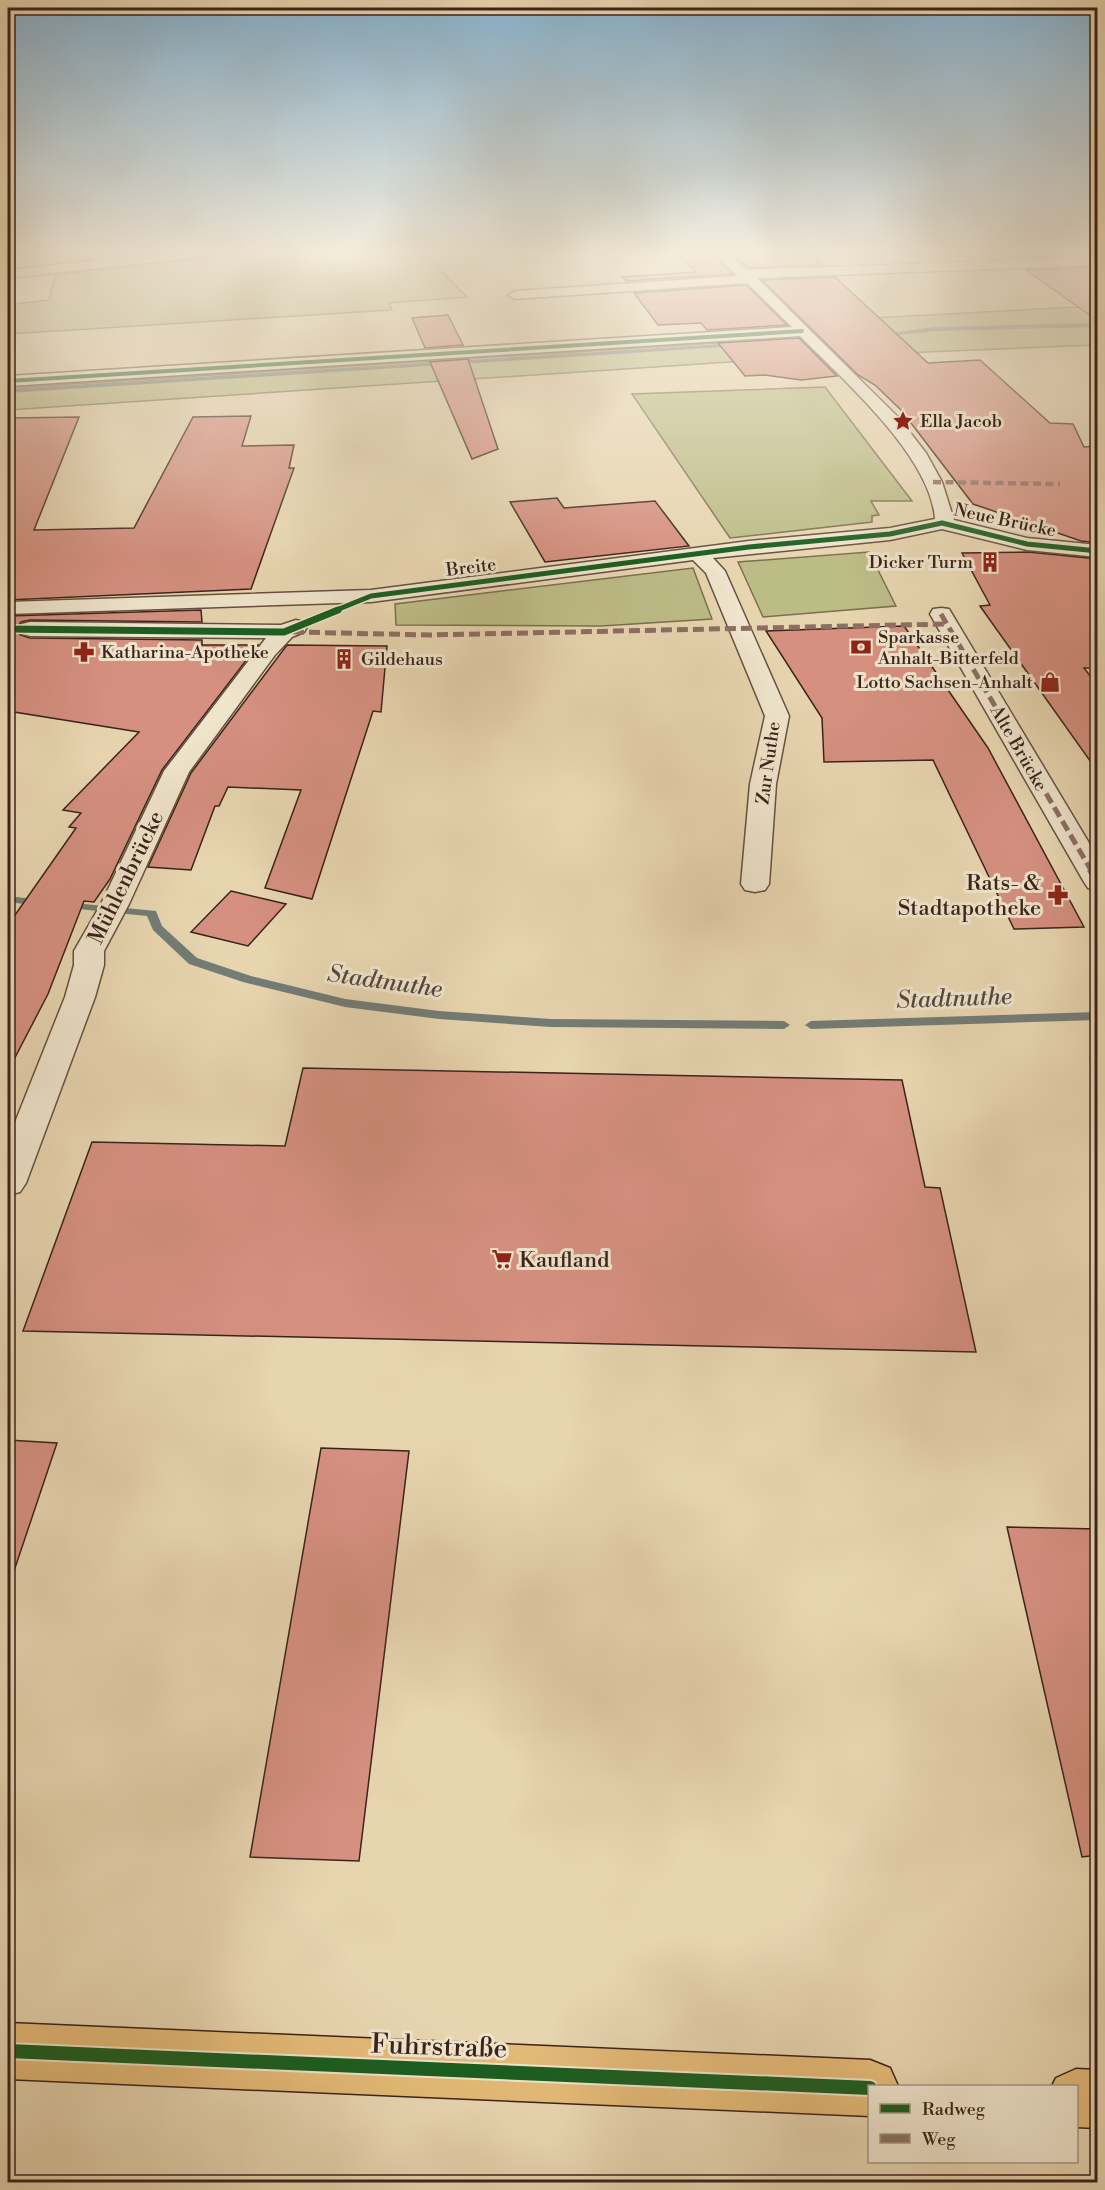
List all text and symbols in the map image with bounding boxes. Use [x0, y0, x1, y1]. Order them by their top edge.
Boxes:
place icon: Ella Jacob [891, 409, 915, 433]
place label: Ella Jacob [920, 410, 1002, 433]
street label: Neue Brücke [952, 498, 1058, 543]
building icon: Dicker Turm [978, 550, 1002, 574]
place label: Dicker Turm [869, 551, 973, 574]
street label: Breite [444, 553, 497, 582]
place label: Sparkasse Anhalt-Bitterfeld [877, 626, 1020, 670]
bank icon: Sparkasse Anhalt-Bitterfeld [849, 635, 873, 659]
pharmacy icon: Katharina-Apotheke [72, 640, 96, 664]
place label: Katharina-Apotheke [101, 641, 269, 664]
building icon: Gildehaus [332, 647, 356, 671]
place label: Gildehaus [361, 648, 443, 671]
shop icon: Lotto Sachsen-Anhalt [1038, 670, 1062, 694]
place label: Lotto Sachsen-Anhalt [856, 671, 1034, 694]
street label: Alte Brücke [984, 700, 1052, 795]
street label: Zur Nuthe [751, 720, 786, 806]
street label: Mühlenbrücke [83, 807, 170, 949]
place label: Rats- & Stadtapotheke [898, 870, 1041, 922]
pharmacy icon: Rats- & Stadtapotheke [1046, 883, 1070, 907]
water label: Stadtnuthe [325, 959, 444, 1005]
water label: Stadtnuthe [896, 982, 1012, 1016]
supermarket icon: Kaufland [490, 1247, 514, 1271]
place label: Kaufland [519, 1247, 610, 1274]
street label: Fuhrstraße [370, 2028, 508, 2066]
legend [868, 2085, 1078, 2163]
text: Radweg [922, 2098, 986, 2121]
text: Weg [921, 2128, 956, 2151]

